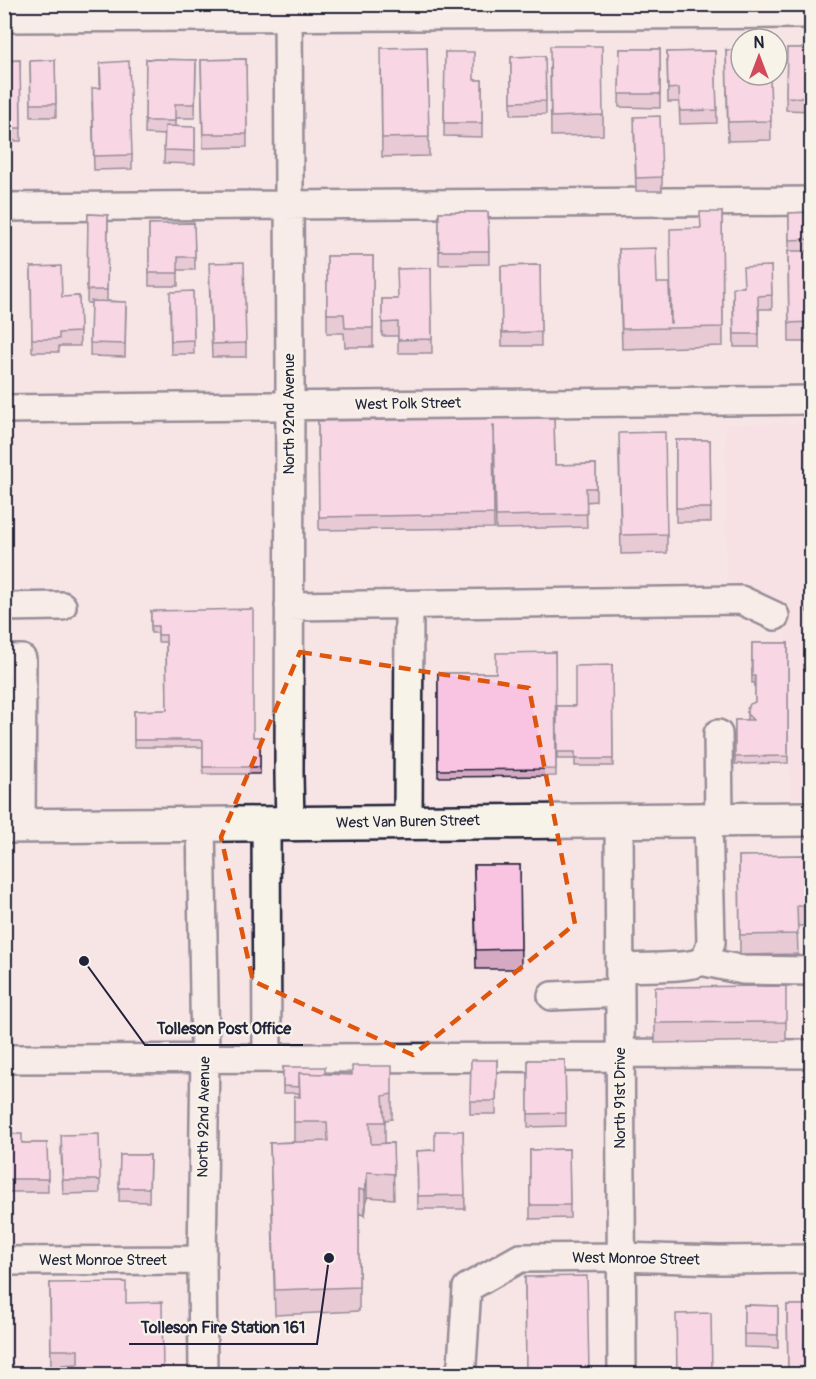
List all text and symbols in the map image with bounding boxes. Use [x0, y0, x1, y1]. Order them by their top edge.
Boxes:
north arrow [729, 27, 789, 87]
text: N [754, 33, 765, 53]
street label: North 92nd Avenue [280, 353, 299, 475]
street label: West Polk Street [355, 394, 462, 414]
street label: West Van Buren Street [336, 811, 481, 833]
callout: Tolleson Post Office [145, 1011, 303, 1045]
text: Tolleson Post Office [156, 1019, 292, 1039]
street label: North 91st Drive [611, 1047, 630, 1149]
street label: North 92nd Avenue [193, 1056, 215, 1178]
street label: West Monroe Street [572, 1248, 701, 1270]
street label: West Monroe Street [39, 1251, 168, 1270]
callout: Tolleson Fire Station 161 [129, 1310, 317, 1344]
text: Tolleson Fire Station 161 [140, 1318, 305, 1338]

